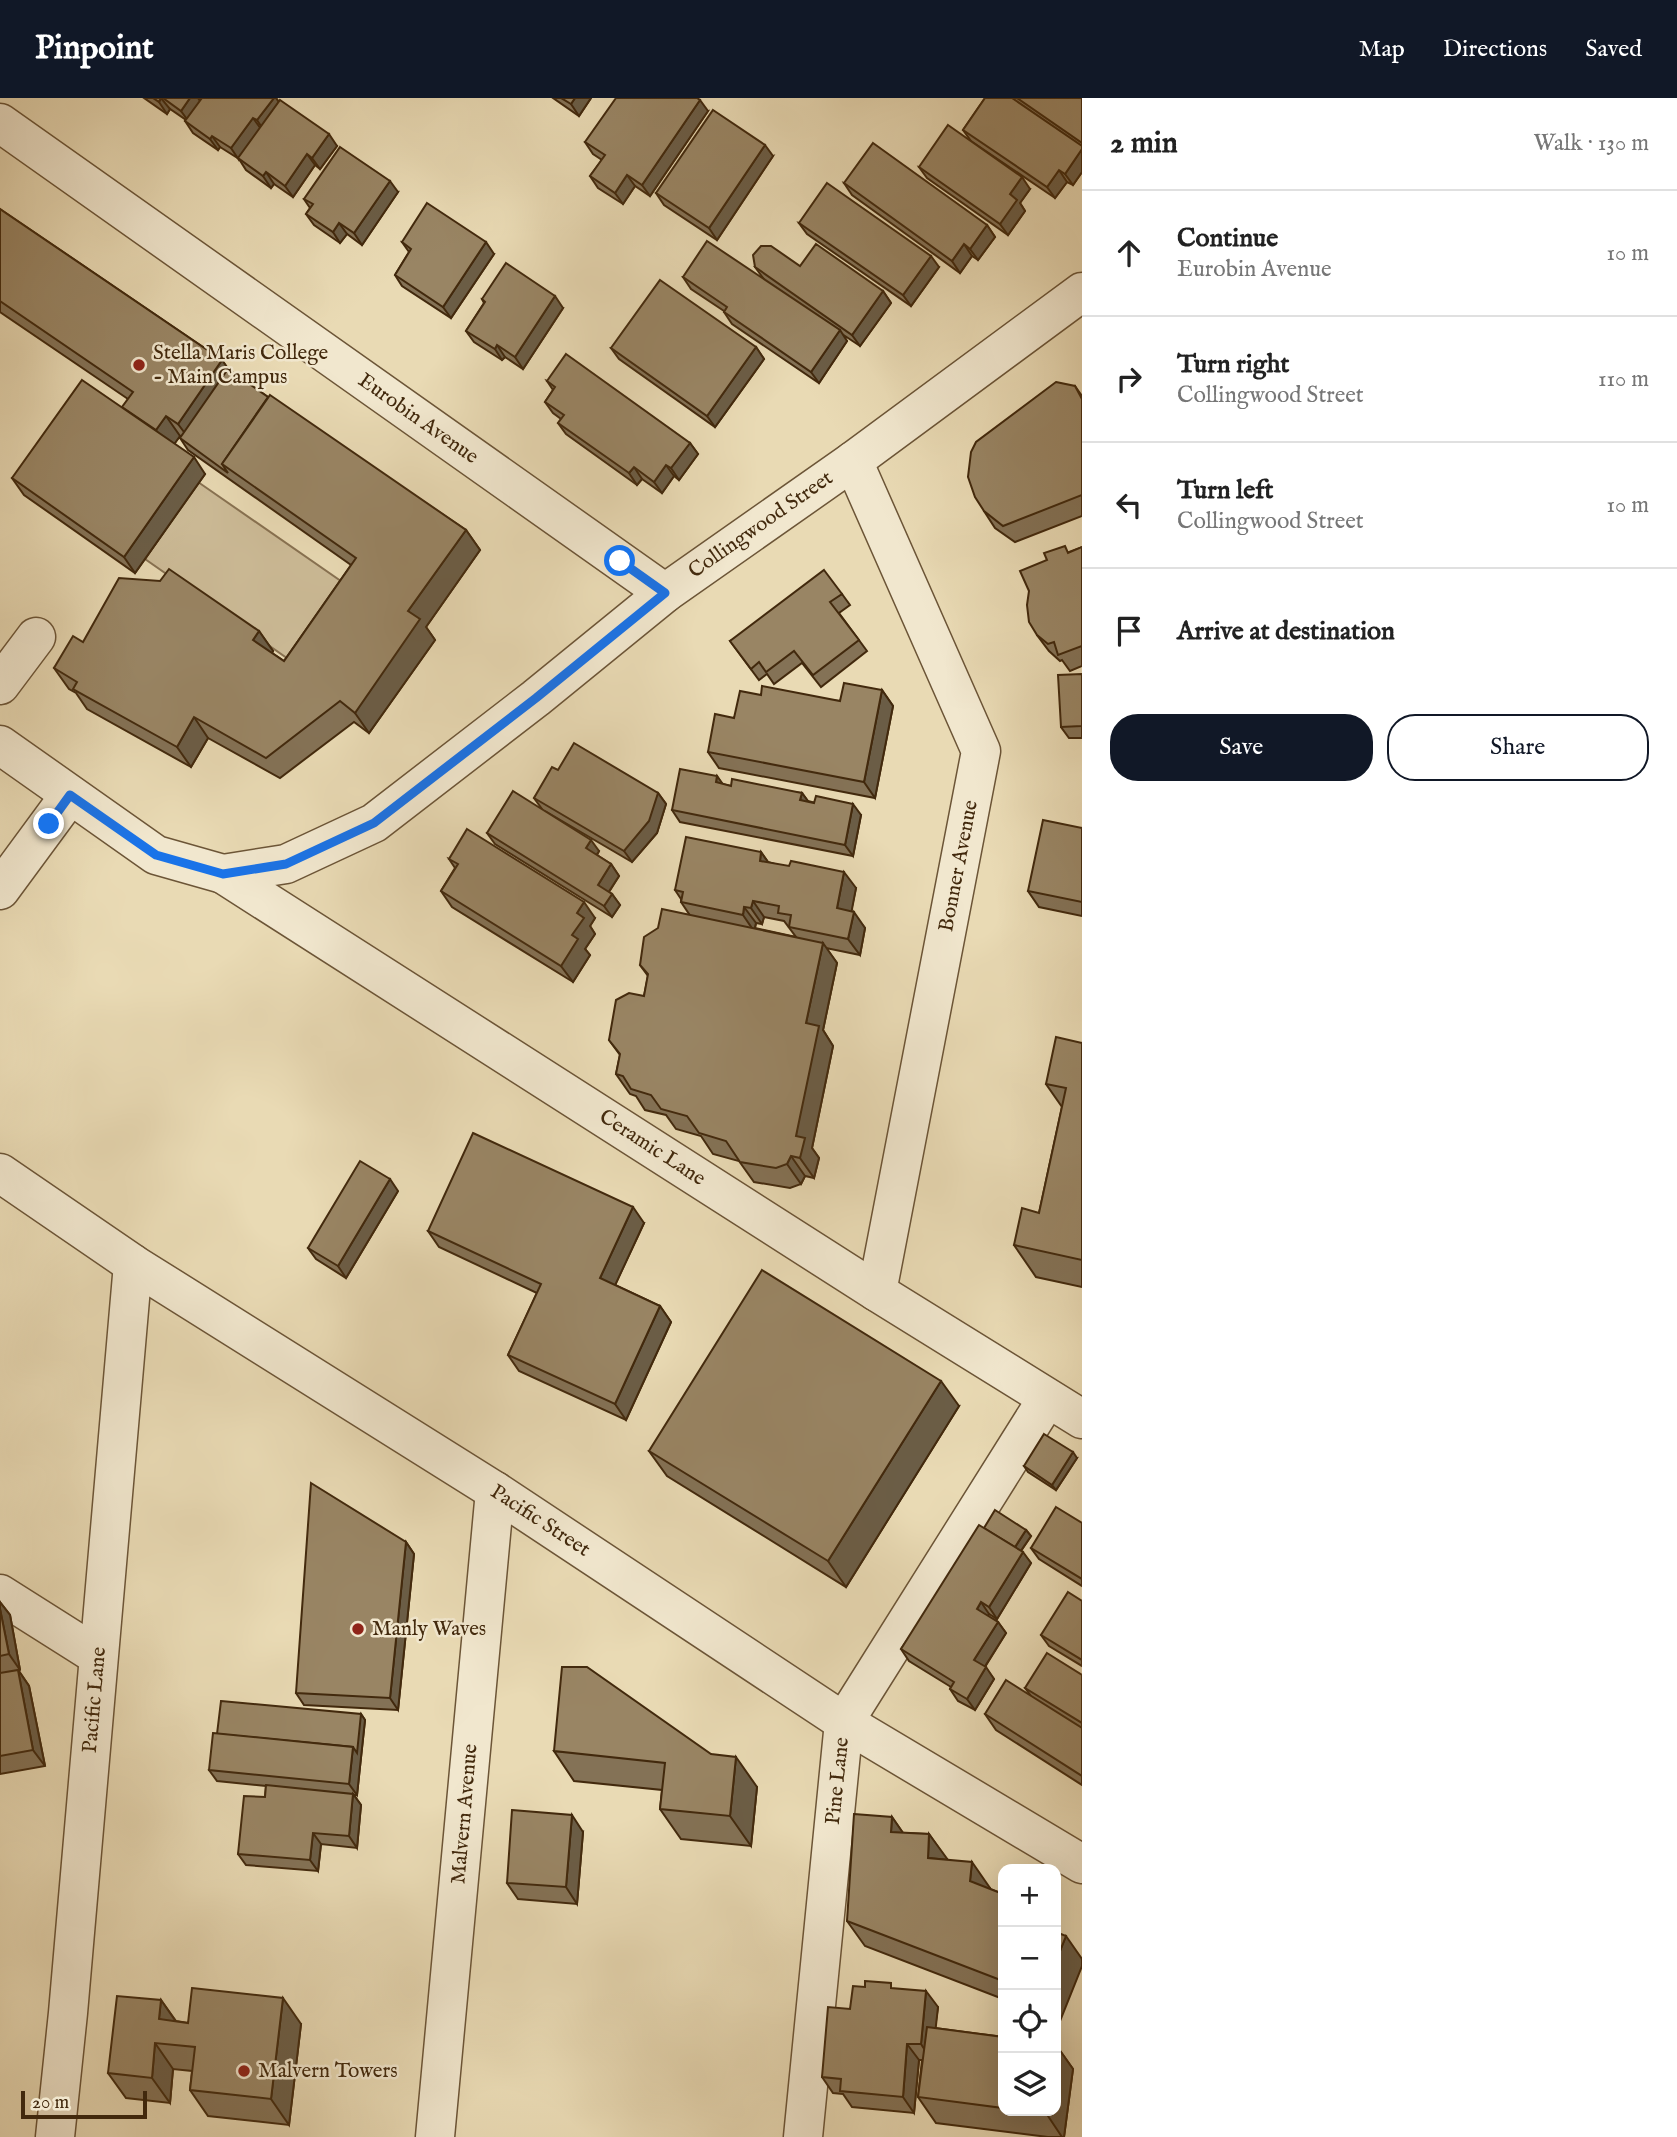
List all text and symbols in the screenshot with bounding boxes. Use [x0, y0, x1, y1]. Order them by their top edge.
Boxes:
text: Pinpoint [35, 28, 154, 70]
text: Map [1359, 34, 1405, 65]
text: Directions [1443, 34, 1547, 65]
text: Saved [1585, 34, 1642, 65]
text: 2 min [1110, 125, 1178, 163]
text: Walk · 130 m [1534, 129, 1649, 158]
text: Continue [1177, 222, 1278, 255]
icon: ahead [1110, 234, 1148, 272]
text: 10 m [1606, 239, 1649, 268]
text: Eurobin Avenue [1177, 255, 1332, 284]
place label: Stella Maris College - Main Campus [153, 340, 329, 391]
text: Turn right [1177, 348, 1290, 381]
marker: Stella Maris College - Main Campus [131, 357, 147, 373]
icon: right [1110, 360, 1148, 398]
text: 110 m [1598, 365, 1649, 394]
street label: Eurobin Avenue [352, 367, 484, 471]
text: Collingwood Street [1177, 381, 1364, 410]
street label: Collingwood Street [683, 465, 839, 585]
text: Turn left [1177, 474, 1274, 507]
icon: left [1110, 486, 1148, 524]
text: 10 m [1606, 491, 1649, 520]
text: Collingwood Street [1177, 507, 1364, 536]
route start [604, 545, 635, 576]
icon: arrive [1110, 612, 1148, 650]
text: Arrive at destination [1177, 615, 1395, 648]
button: Save [1110, 714, 1373, 781]
button: Share [1387, 714, 1649, 781]
street label: Bonner Avenue [933, 797, 985, 934]
route end [33, 808, 64, 839]
street label: Ceramic Lane [594, 1104, 711, 1193]
street label: Pacific Street [485, 1479, 595, 1563]
place label: Manly Waves [372, 1616, 486, 1643]
marker: Manly Waves [350, 1621, 366, 1637]
street label: Pacific Lane [77, 1645, 113, 1754]
street label: Pine Lane [820, 1735, 856, 1826]
street label: Malvern Avenue [445, 1742, 485, 1885]
map controls [998, 1864, 1061, 2116]
button: + [998, 1864, 1061, 1927]
button: − [998, 1927, 1061, 1990]
button: locate [998, 1990, 1061, 2053]
button: layers [998, 2053, 1061, 2116]
place label: Malvern Towers [258, 2058, 398, 2085]
marker: Malvern Towers [236, 2063, 252, 2079]
scale bar [21, 2088, 147, 2120]
text: 20 m [32, 2091, 69, 2115]

